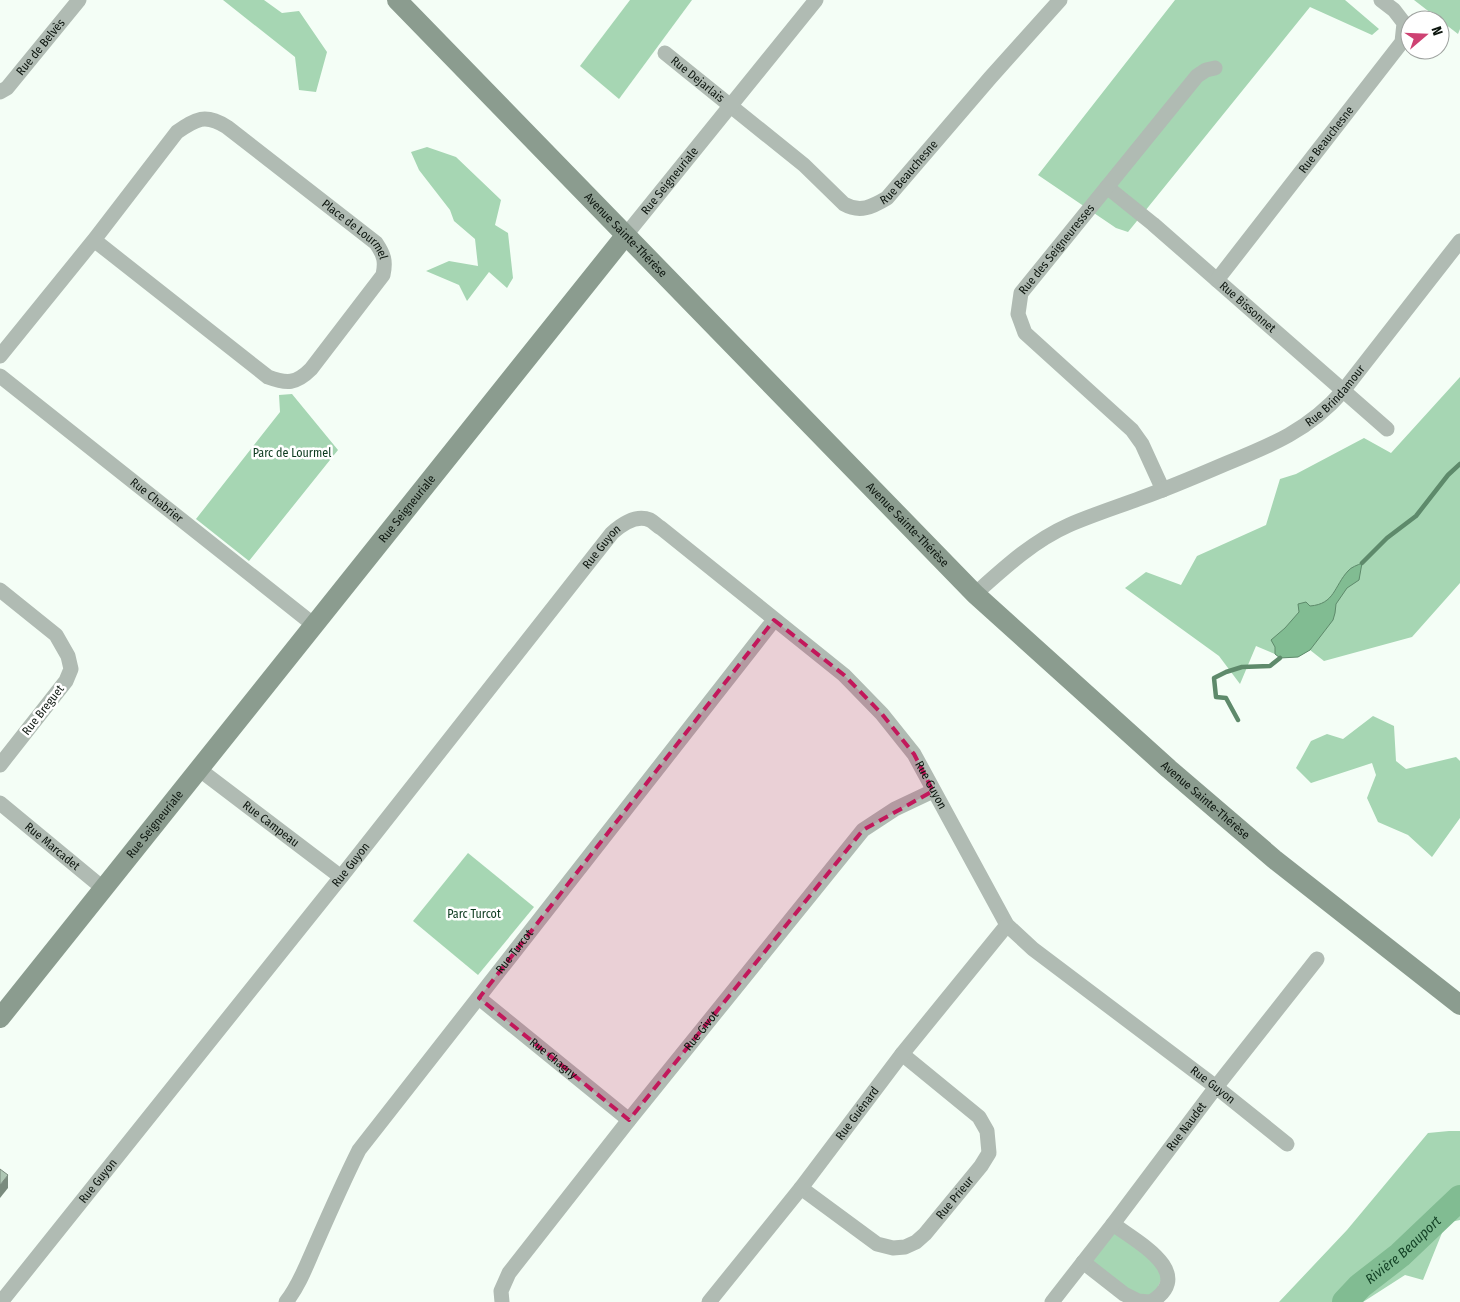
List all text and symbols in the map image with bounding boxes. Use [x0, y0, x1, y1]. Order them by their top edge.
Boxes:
north arrow [1400, 10, 1450, 60]
street label: Rue de Belvès [13, 16, 68, 78]
text: N [1427, 24, 1446, 38]
street label: Rue Dejarlais [668, 54, 727, 105]
street label: Rue Beauchesne [1296, 103, 1357, 176]
street label: Rue Beauchesne [877, 137, 941, 208]
street label: Rue Seigneuriale [638, 144, 701, 217]
street label: Avenue Sainte-Thérèse [582, 190, 670, 280]
street label: Place de Lourmel [319, 197, 391, 261]
street label: Rue des Seigneuresses [1016, 201, 1097, 297]
street label: Rue Bissonnet [1217, 279, 1279, 335]
street label: Rue Brindamour [1303, 362, 1368, 429]
park label: Parc de Lourmel [253, 446, 331, 460]
street label: Rue Seigneuriale [376, 472, 438, 545]
street label: Rue Chabrier [127, 475, 187, 526]
street label: Avenue Sainte-Thérèse [863, 479, 952, 570]
street label: Rue Guyon [580, 522, 623, 572]
street label: Rue Breguet [19, 682, 67, 738]
street label: Avenue Sainte-Thérèse [1158, 758, 1253, 842]
street label: Rue Guyon [912, 759, 950, 812]
street label: Rue Seigneuriale [124, 788, 186, 861]
street label: Rue Campeau [240, 798, 302, 850]
street label: Rue Marcadet [22, 820, 83, 873]
street label: Rue Guyon [329, 840, 373, 890]
park label: Parc Turcot [447, 907, 501, 921]
street label: Rue Turcot [493, 927, 536, 976]
street label: Rue Givot [681, 1008, 721, 1053]
street label: Rue Chagny [527, 1035, 580, 1082]
street label: Rue Guyon [1188, 1063, 1238, 1107]
street label: Rue Guénard [833, 1084, 882, 1143]
street label: Rue Naudet [1163, 1099, 1209, 1154]
street label: Rue Guyon [76, 1156, 120, 1206]
street label: Rue Prieur [933, 1173, 977, 1222]
water label: Rivière Beauport [1362, 1212, 1445, 1288]

